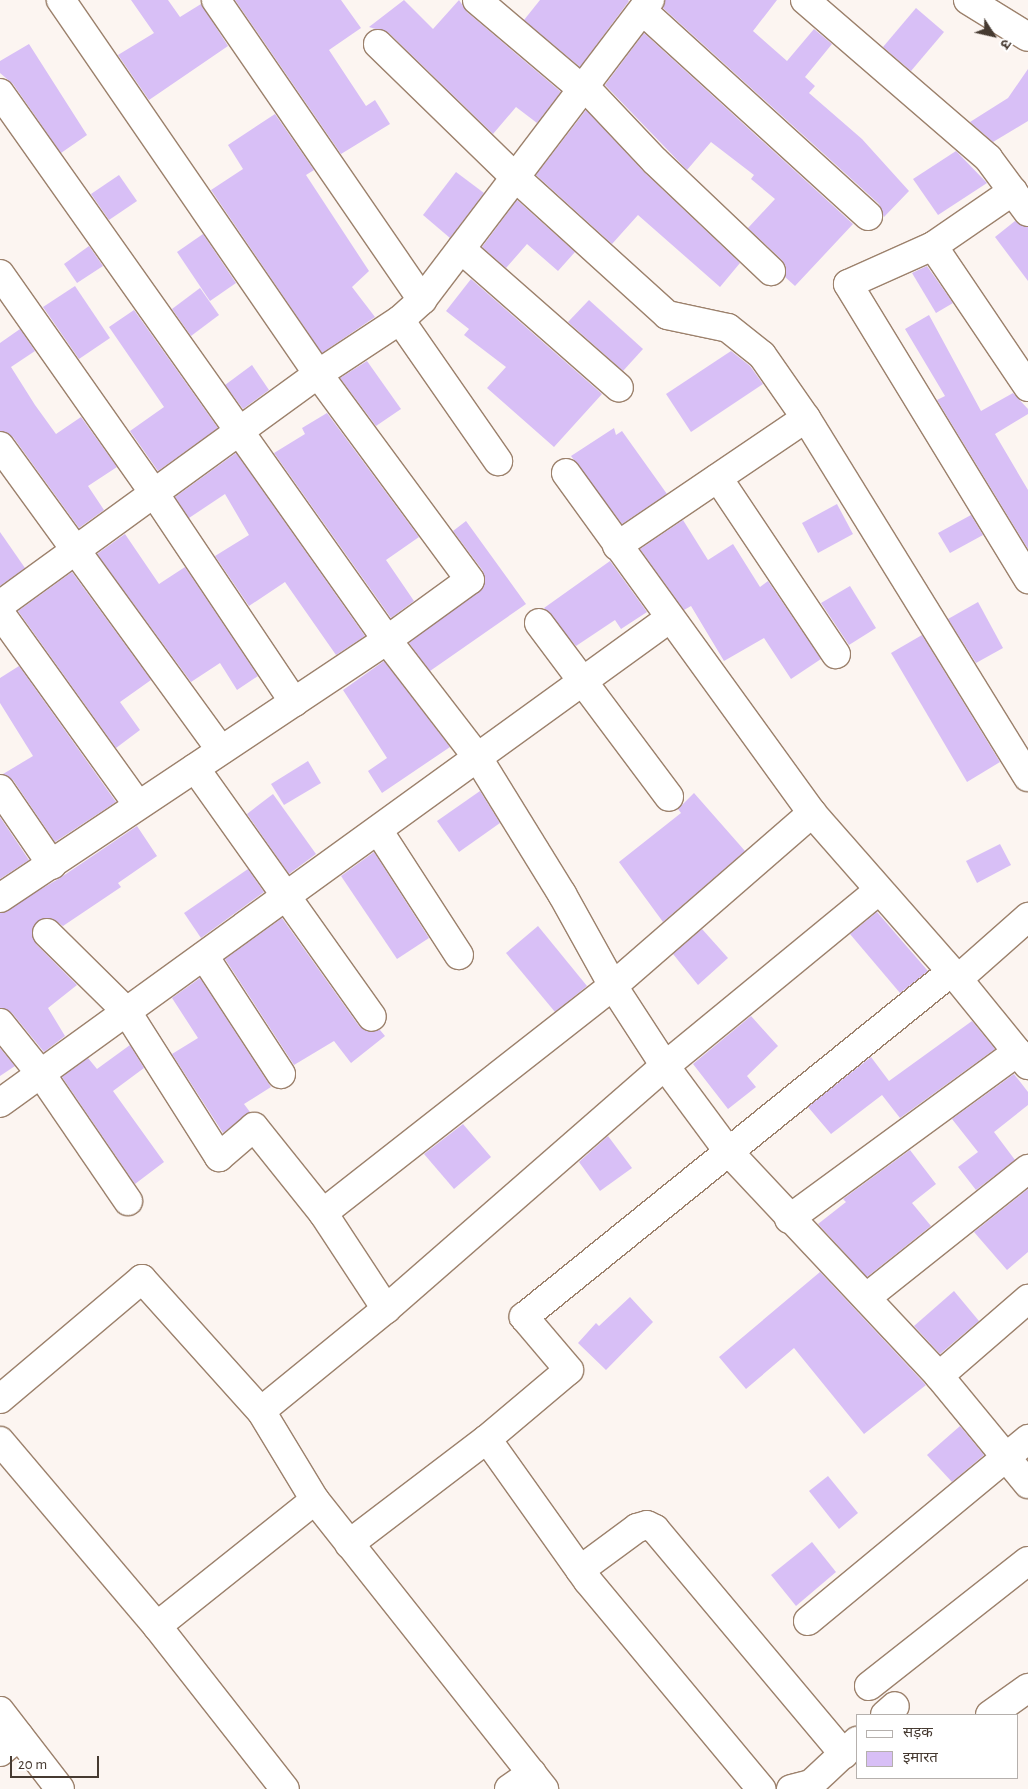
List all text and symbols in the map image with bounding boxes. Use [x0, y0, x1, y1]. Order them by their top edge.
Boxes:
north arrow [968, 10, 1018, 60]
text: उ [997, 36, 1013, 51]
legend [856, 1714, 1018, 1779]
text: सड़क [903, 1725, 933, 1740]
scale bar [12, 1746, 101, 1778]
text: इमारत [903, 1750, 938, 1765]
text: 20 m [18, 1757, 47, 1772]

